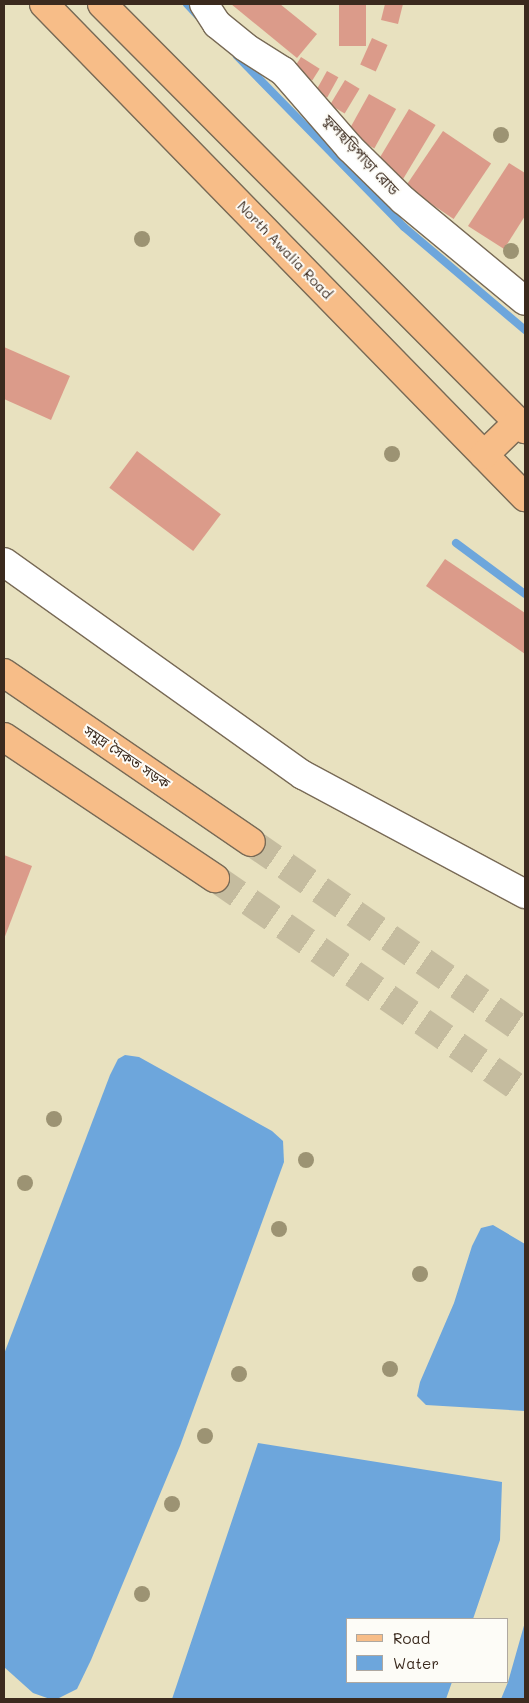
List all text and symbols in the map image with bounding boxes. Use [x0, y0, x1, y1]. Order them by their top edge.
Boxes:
street label: ফুলছড়িপাড়া রোড [320, 112, 402, 198]
street label: North Awalia Road [234, 198, 336, 302]
street label: সমুদ্র সৈকত সড়ক [81, 722, 173, 792]
legend [346, 1618, 509, 1683]
text: Road [393, 1628, 430, 1648]
text: Water [393, 1653, 439, 1673]

